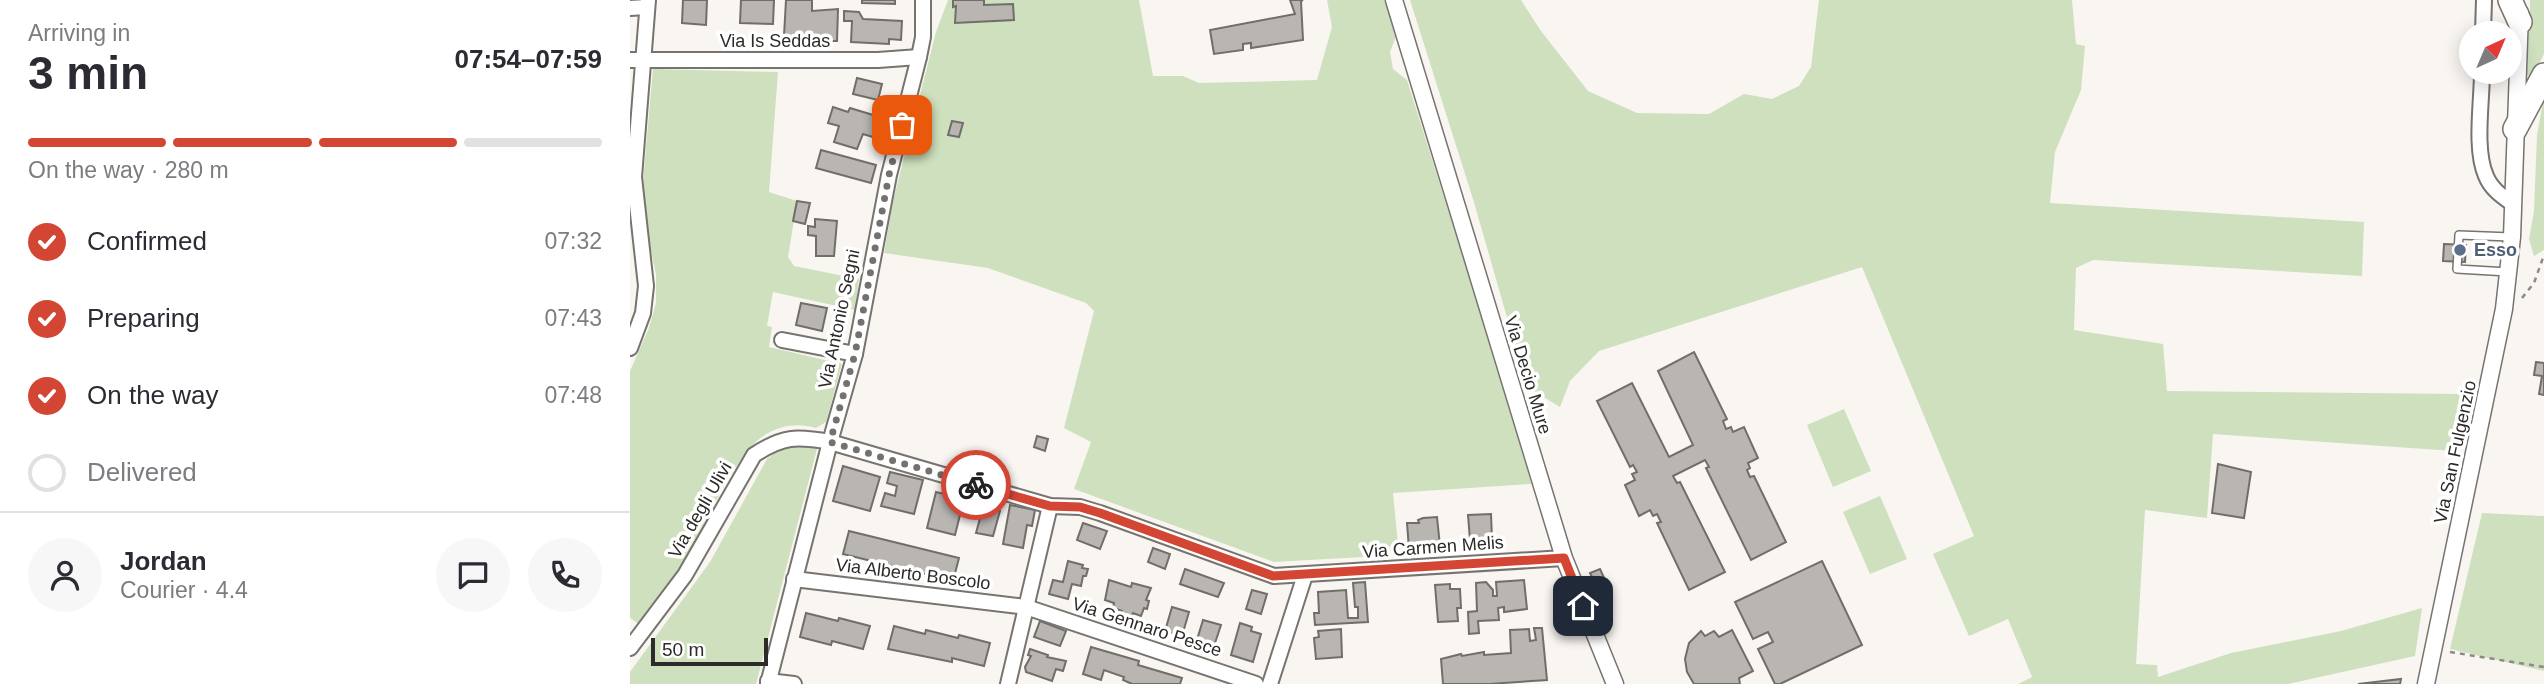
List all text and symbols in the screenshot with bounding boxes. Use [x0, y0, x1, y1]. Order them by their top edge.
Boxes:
text: Arriving in [28, 20, 130, 46]
north arrow [2459, 21, 2522, 84]
map controls [2459, 21, 2522, 84]
street label: Via Is Seddas [720, 31, 830, 51]
text: 07:54–07:59 [455, 44, 602, 74]
text: 3 min [28, 47, 148, 99]
pin [872, 95, 932, 155]
icon: bag [883, 106, 921, 144]
text: On the way · 280 m [28, 157, 229, 183]
icon: check [28, 223, 66, 261]
text: Confirmed [87, 226, 207, 256]
text: 07:32 [544, 228, 602, 254]
place label: Esso [2474, 240, 2517, 260]
marker: Esso [2452, 242, 2468, 258]
street label: Via Antonio Segni [814, 248, 864, 390]
icon: check [28, 300, 66, 338]
text: Preparing [87, 303, 200, 333]
text: 07:43 [544, 305, 602, 331]
street label: Via Decio Mure [1500, 313, 1556, 437]
icon: check [28, 377, 66, 415]
street label: Via San Fulgenzio [2430, 379, 2480, 525]
text: On the way [87, 380, 219, 410]
text: 07:48 [544, 382, 602, 408]
courier [941, 450, 1011, 520]
text: Delivered [87, 457, 197, 487]
street label: Via degli Ulivi [664, 458, 736, 562]
icon: bike [957, 466, 995, 504]
street label: Via Carmen Melis [1362, 532, 1504, 562]
button: person [28, 538, 102, 612]
button: chat [436, 538, 510, 612]
button: phone [528, 538, 602, 612]
text: Jordan [120, 546, 207, 576]
street label: Via Alberto Boscolo [834, 555, 992, 593]
pin [1553, 576, 1613, 636]
text: Courier · 4.4 [120, 577, 248, 603]
icon: home [1564, 587, 1602, 625]
street label: Via Gennaro Pesce [1070, 593, 1224, 661]
scale bar [651, 635, 768, 667]
text: 50 m [662, 639, 704, 660]

